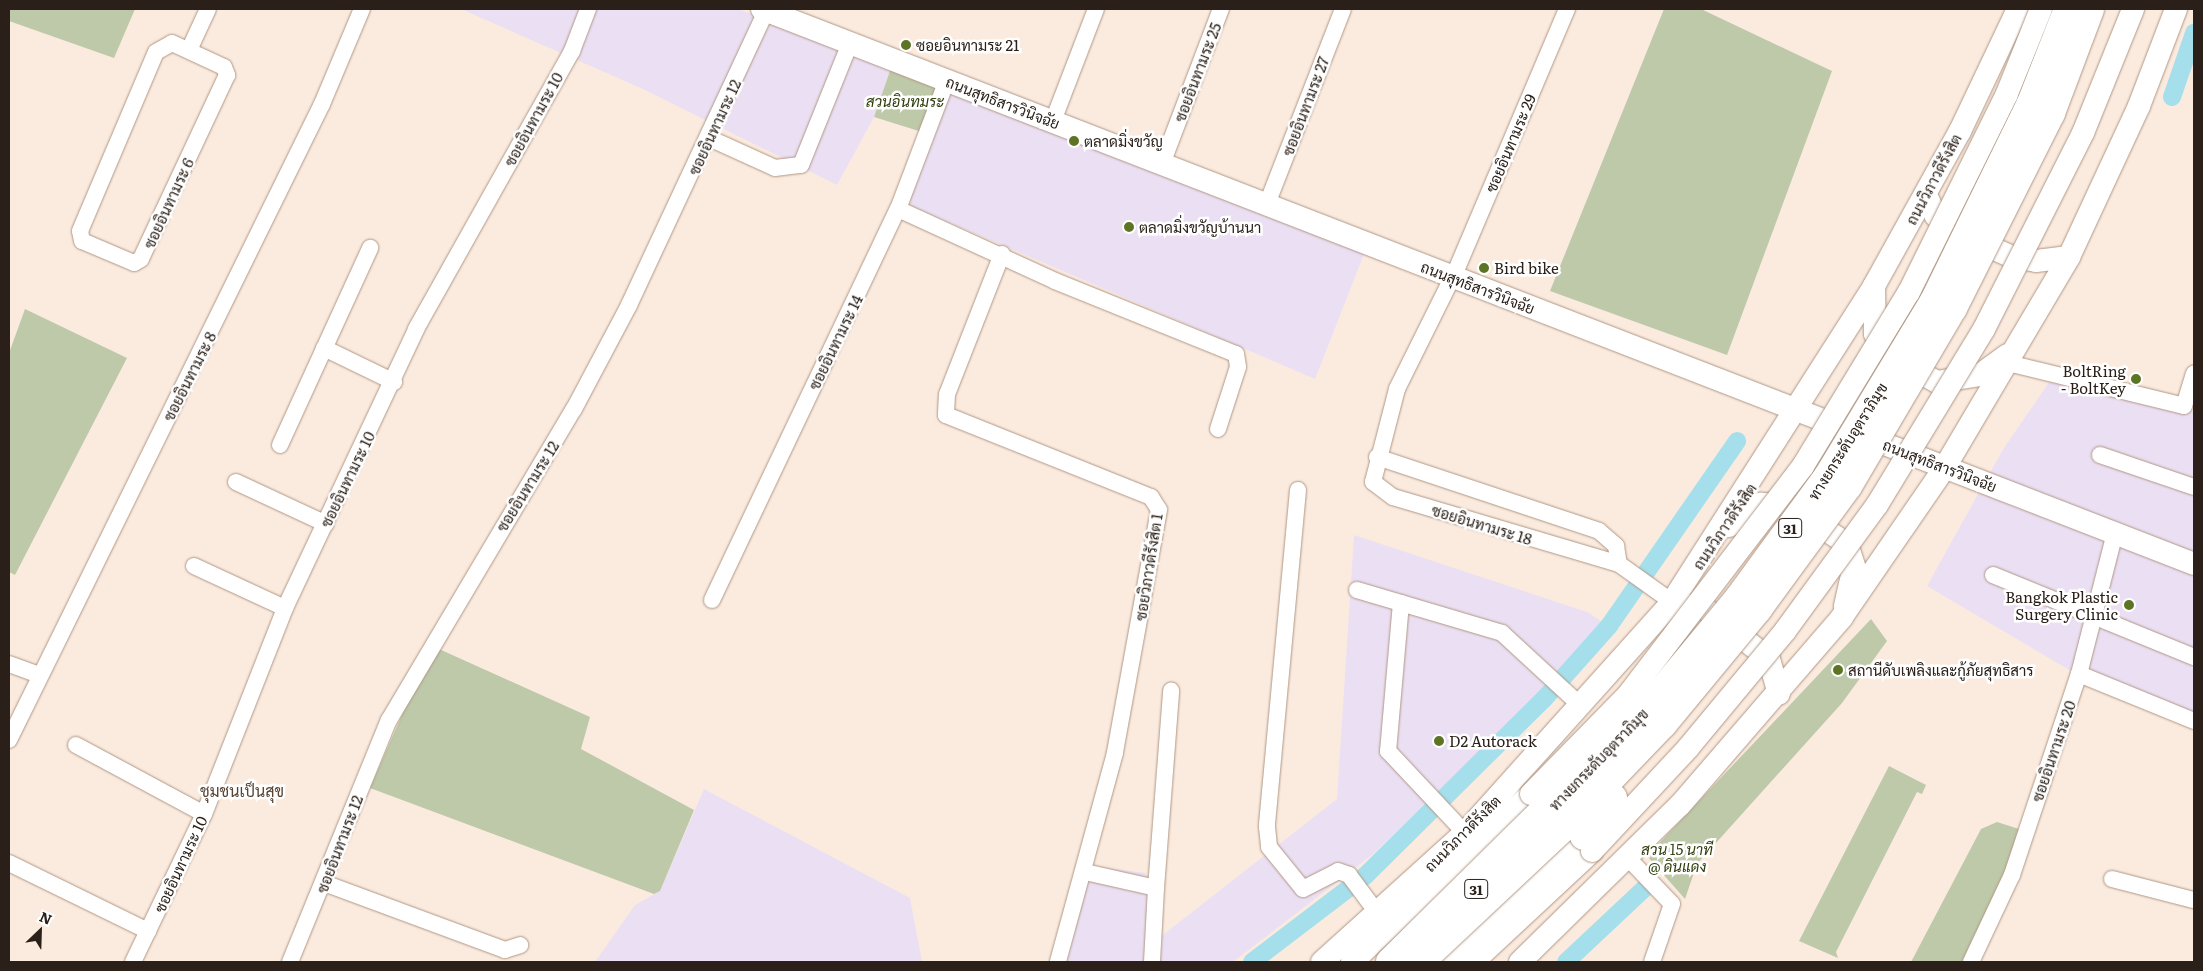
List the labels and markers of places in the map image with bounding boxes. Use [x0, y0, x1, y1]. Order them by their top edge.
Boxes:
place label: ซอยอินทามระ 21 [916, 36, 1019, 54]
marker: ซอยอินทามระ 21 [900, 39, 912, 51]
place label: ตลาดมิ่งขวัญ [1084, 132, 1163, 150]
marker: ตลาดมิ่งขวัญ [1068, 135, 1080, 147]
place label: ตลาดมิ่งขวัญบ้านนา [1139, 218, 1261, 236]
marker: ตลาดมิ่งขวัญบ้านนา [1123, 221, 1135, 233]
place label: Bird bike [1494, 259, 1559, 277]
marker: Bird bike [1478, 262, 1490, 274]
place label: BoltRing - BoltKey [2061, 361, 2126, 396]
marker: BoltRing - BoltKey [2130, 373, 2142, 385]
place label: Bangkok Plastic Surgery Clinic [2005, 587, 2118, 622]
marker: Bangkok Plastic Surgery Clinic [2122, 598, 2136, 612]
place label: สถานีดับเพลิงและกู้ภัยสุทธิสาร [1848, 661, 2034, 679]
marker: สถานีดับเพลิงและกู้ภัยสุทธิสาร [1832, 664, 1844, 676]
place label: D2 Autorack [1449, 732, 1537, 750]
marker: D2 Autorack [1433, 735, 1445, 747]

